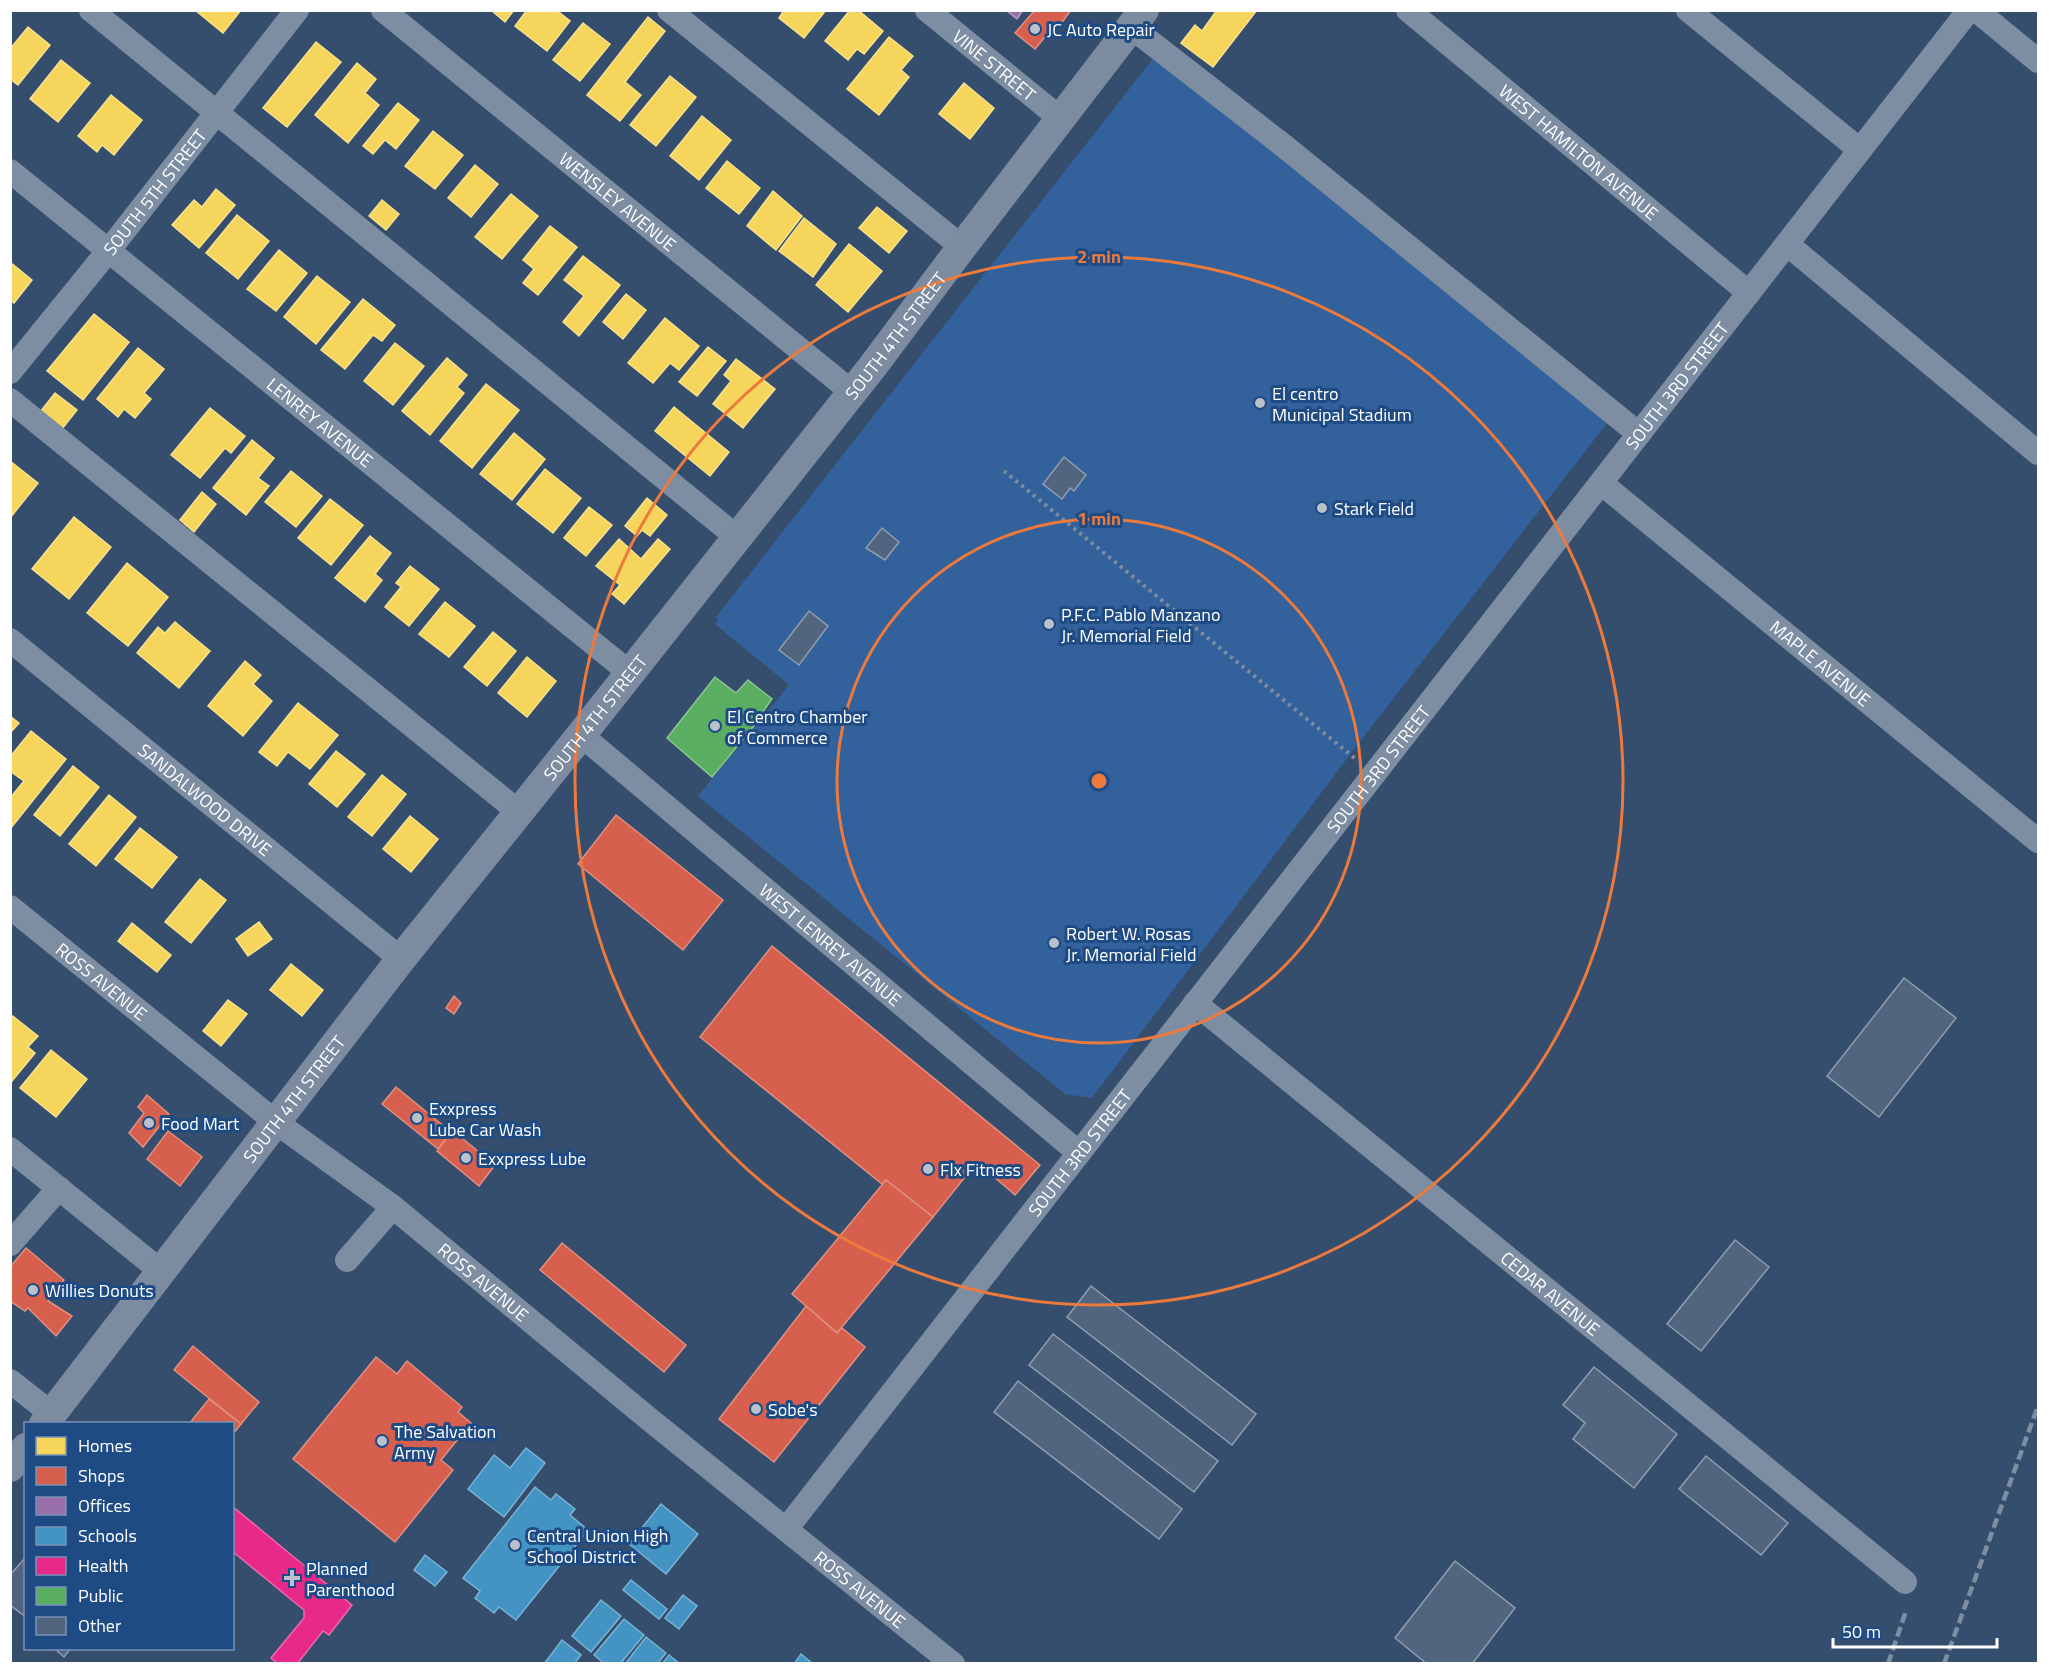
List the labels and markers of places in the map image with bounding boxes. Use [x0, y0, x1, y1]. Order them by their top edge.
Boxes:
place label: JC Auto Repair [1047, 16, 1155, 43]
marker: JC Auto Repair [1028, 22, 1042, 36]
place label: El centro Municipal Stadium [1272, 380, 1412, 428]
marker: El centro Municipal Stadium [1253, 396, 1267, 410]
place label: Stark Field [1334, 495, 1414, 522]
marker: Stark Field [1315, 501, 1329, 515]
place label: P.F.C. Pablo Manzano Jr. Memorial Field [1061, 601, 1220, 649]
marker: P.F.C. Pablo Manzano Jr. Memorial Field [1042, 617, 1056, 631]
place label: El Centro Chamber of Commerce [727, 703, 868, 751]
marker: El Centro Chamber of Commerce [708, 719, 722, 733]
centre of rings [1089, 771, 1109, 791]
place label: Robert W. Rosas Jr. Memorial Field [1066, 920, 1196, 968]
marker: Robert W. Rosas Jr. Memorial Field [1047, 936, 1061, 950]
place label: Exxpress Lube Car Wash [429, 1095, 541, 1143]
place label: Food Mart [161, 1110, 240, 1137]
marker: Exxpress Lube Car Wash [410, 1111, 424, 1125]
marker: Food Mart [142, 1116, 156, 1130]
place label: Exxpress Lube [478, 1145, 586, 1172]
marker: Exxpress Lube [459, 1151, 473, 1165]
place label: Flx Fitness [940, 1156, 1021, 1183]
marker: Flx Fitness [921, 1162, 935, 1176]
place label: Willies Donuts [45, 1277, 154, 1304]
marker: Willies Donuts [26, 1283, 40, 1297]
place label: Sobe's [768, 1396, 818, 1423]
marker: Sobe's [749, 1402, 763, 1416]
place label: The Salvation Army [394, 1418, 496, 1466]
marker: The Salvation Army [375, 1434, 389, 1448]
place label: Central Union High School District [527, 1522, 668, 1570]
marker: Central Union High School District [508, 1538, 522, 1552]
place label: Planned Parenthood [306, 1555, 395, 1603]
marker: Planned Parenthood [283, 1569, 301, 1587]

